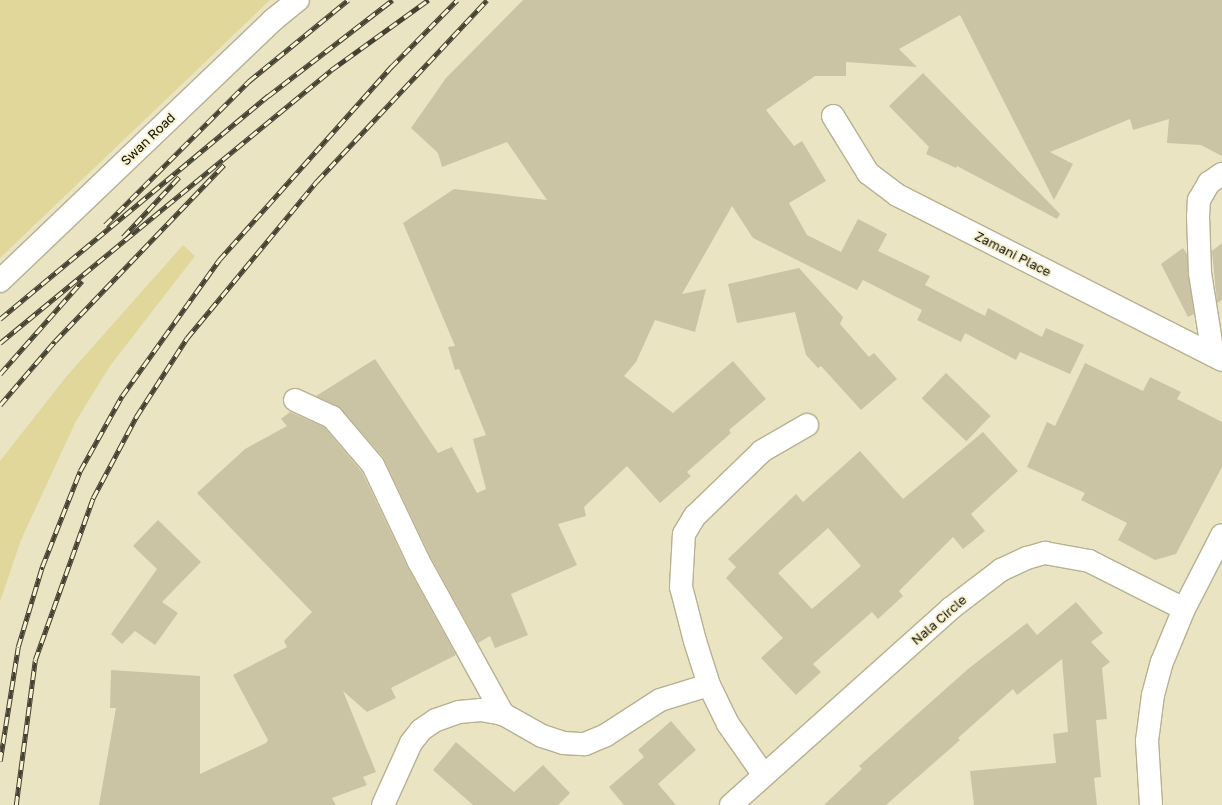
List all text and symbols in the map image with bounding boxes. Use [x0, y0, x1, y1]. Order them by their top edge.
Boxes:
street label: Swan Road [118, 109, 178, 169]
street label: Zamani Place [972, 228, 1054, 280]
street label: Nala Circle [908, 592, 970, 648]

